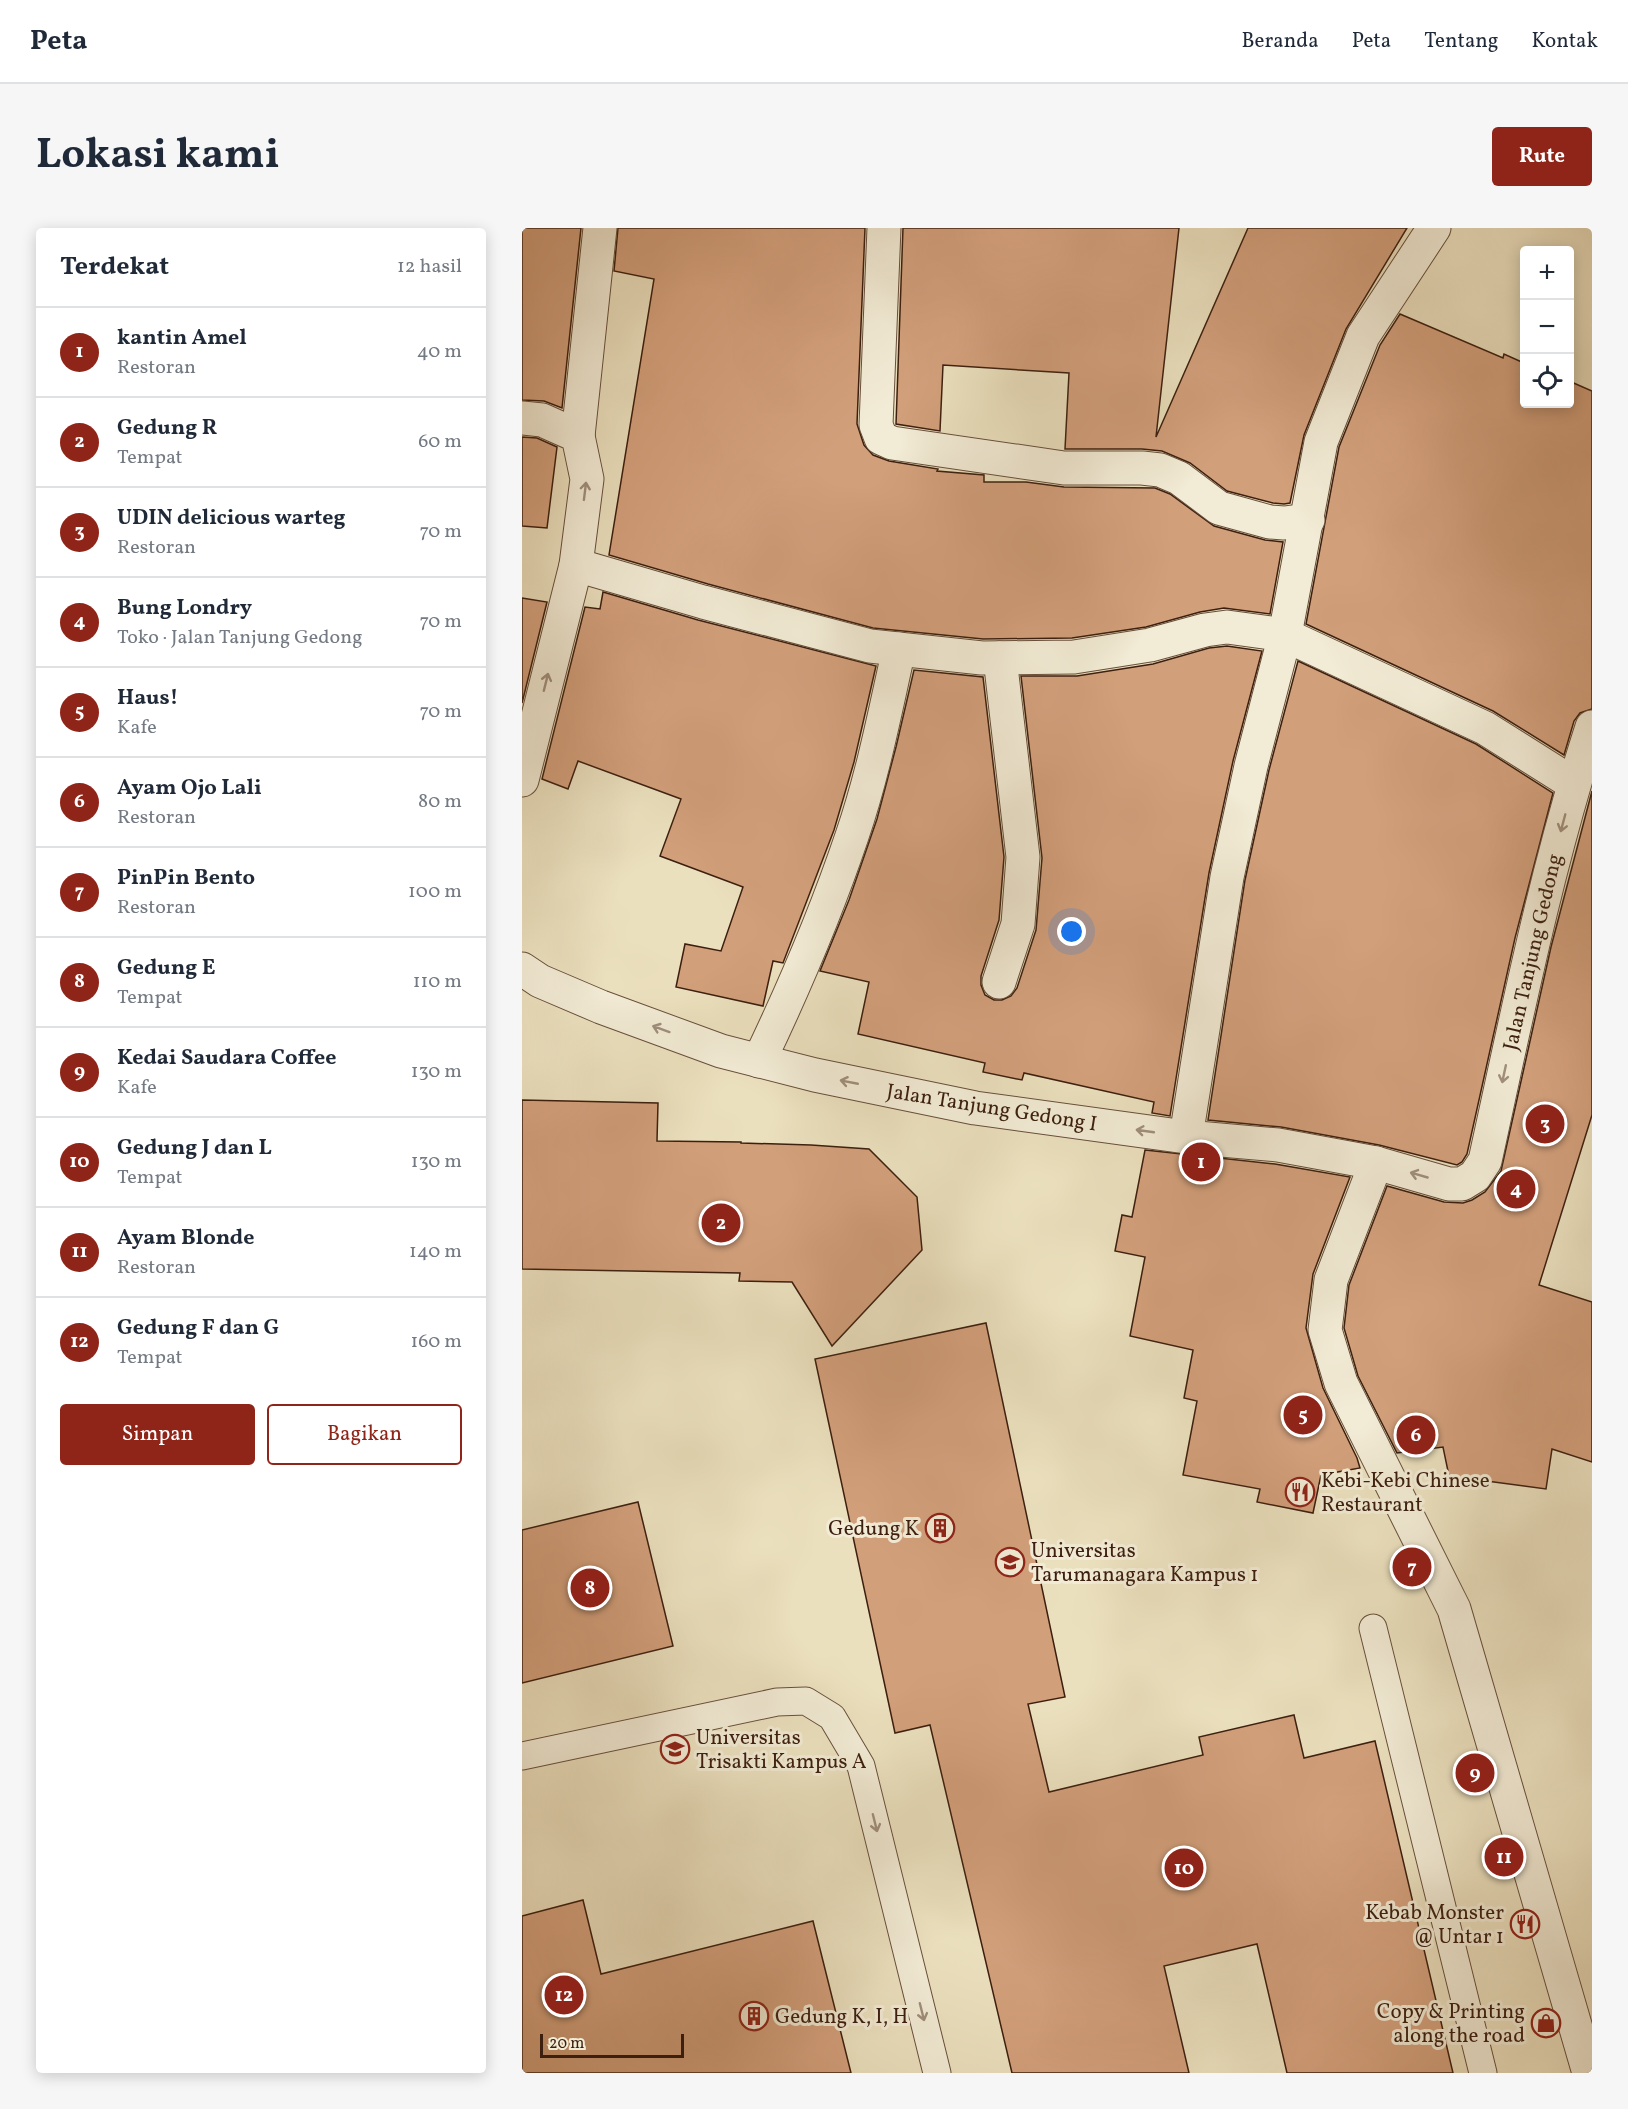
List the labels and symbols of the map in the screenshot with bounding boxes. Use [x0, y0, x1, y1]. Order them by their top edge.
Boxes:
one-way arrow [580, 482, 591, 502]
one-way arrow [541, 673, 553, 692]
one-way arrow [1557, 813, 1569, 832]
street label: Jalan Tanjung Gedong [1497, 851, 1570, 1054]
your location [1057, 917, 1086, 946]
one-way arrow [652, 1023, 671, 1034]
one-way arrow [1498, 1064, 1509, 1083]
one-way arrow [839, 1076, 859, 1087]
street label: Jalan Tanjung Gedong I [884, 1078, 1099, 1139]
pin: 3 [1526, 1102, 1564, 1146]
one-way arrow [1135, 1126, 1155, 1137]
pin: 1 [1182, 1140, 1220, 1184]
pin: 4 [1496, 1166, 1536, 1212]
one-way arrow [1410, 1169, 1429, 1181]
pin: 2 [702, 1200, 740, 1246]
pin: 5 [1284, 1392, 1322, 1438]
pin: 6 [1396, 1412, 1436, 1458]
place label: Kebi-Kebi Chinese Restaurant [1321, 1467, 1490, 1520]
restaurant icon: Kebi-Kebi Chinese Restaurant [1284, 1476, 1316, 1508]
building icon: Gedung K [924, 1512, 956, 1544]
place label: Gedung K [828, 1515, 919, 1544]
place label: Universitas Tarumanagara Kampus 1 [1031, 1537, 1258, 1590]
pin: 7 [1392, 1544, 1432, 1590]
school or university icon: Universitas Tarumanagara Kampus 1 [994, 1546, 1026, 1578]
pin: 8 [570, 1566, 610, 1610]
place label: Universitas Trisakti Kampus A [696, 1724, 867, 1777]
school or university icon: Universitas Trisakti Kampus A [659, 1733, 691, 1765]
pin: 9 [1456, 1750, 1494, 1796]
one-way arrow [870, 1813, 882, 1832]
pin: 11 [1484, 1834, 1524, 1880]
pin: 10 [1164, 1846, 1204, 1890]
place label: Kebab Monster @ Untar 1 [1365, 1899, 1504, 1952]
restaurant icon: Kebab Monster @ Untar 1 [1509, 1908, 1541, 1940]
pin: 12 [544, 1972, 584, 2018]
place label: Copy & Printing along the road [1377, 1998, 1525, 2051]
building icon: Gedung K, I, H [738, 2000, 770, 2032]
one-way arrow [917, 2002, 929, 2021]
place label: Gedung K, I, H [775, 2003, 908, 2032]
shop icon: Copy & Printing along the road [1530, 2007, 1562, 2039]
scale bar [540, 2031, 684, 2058]

